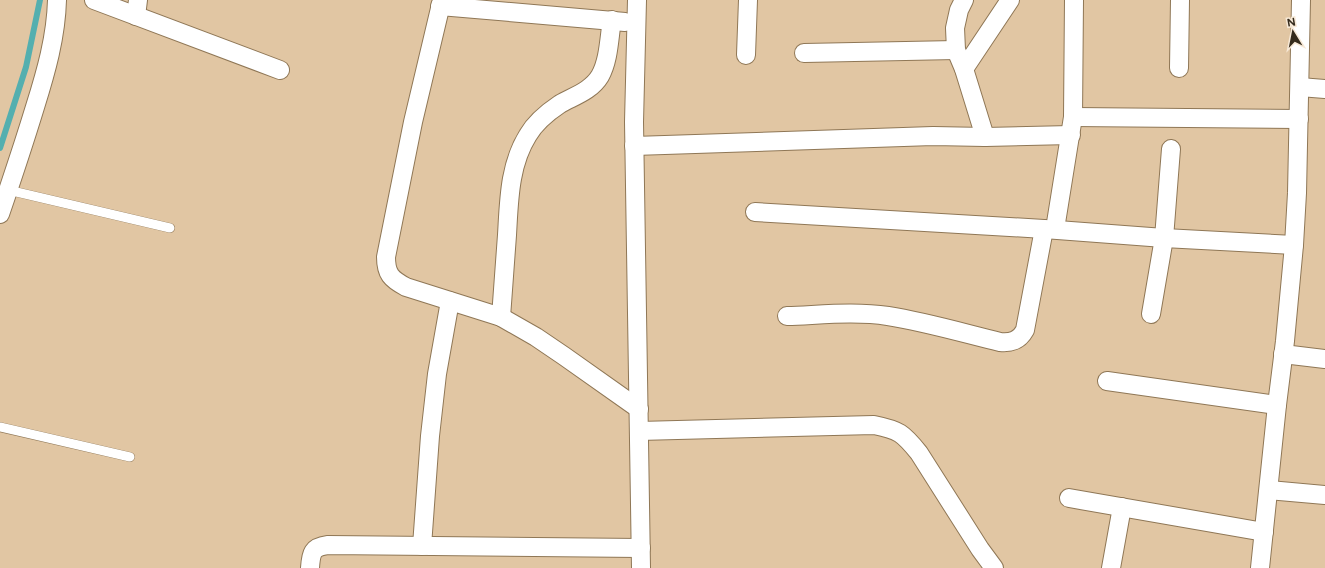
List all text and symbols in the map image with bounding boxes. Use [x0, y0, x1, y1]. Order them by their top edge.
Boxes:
north arrow [1273, 12, 1313, 52]
text: N [1286, 16, 1297, 30]

